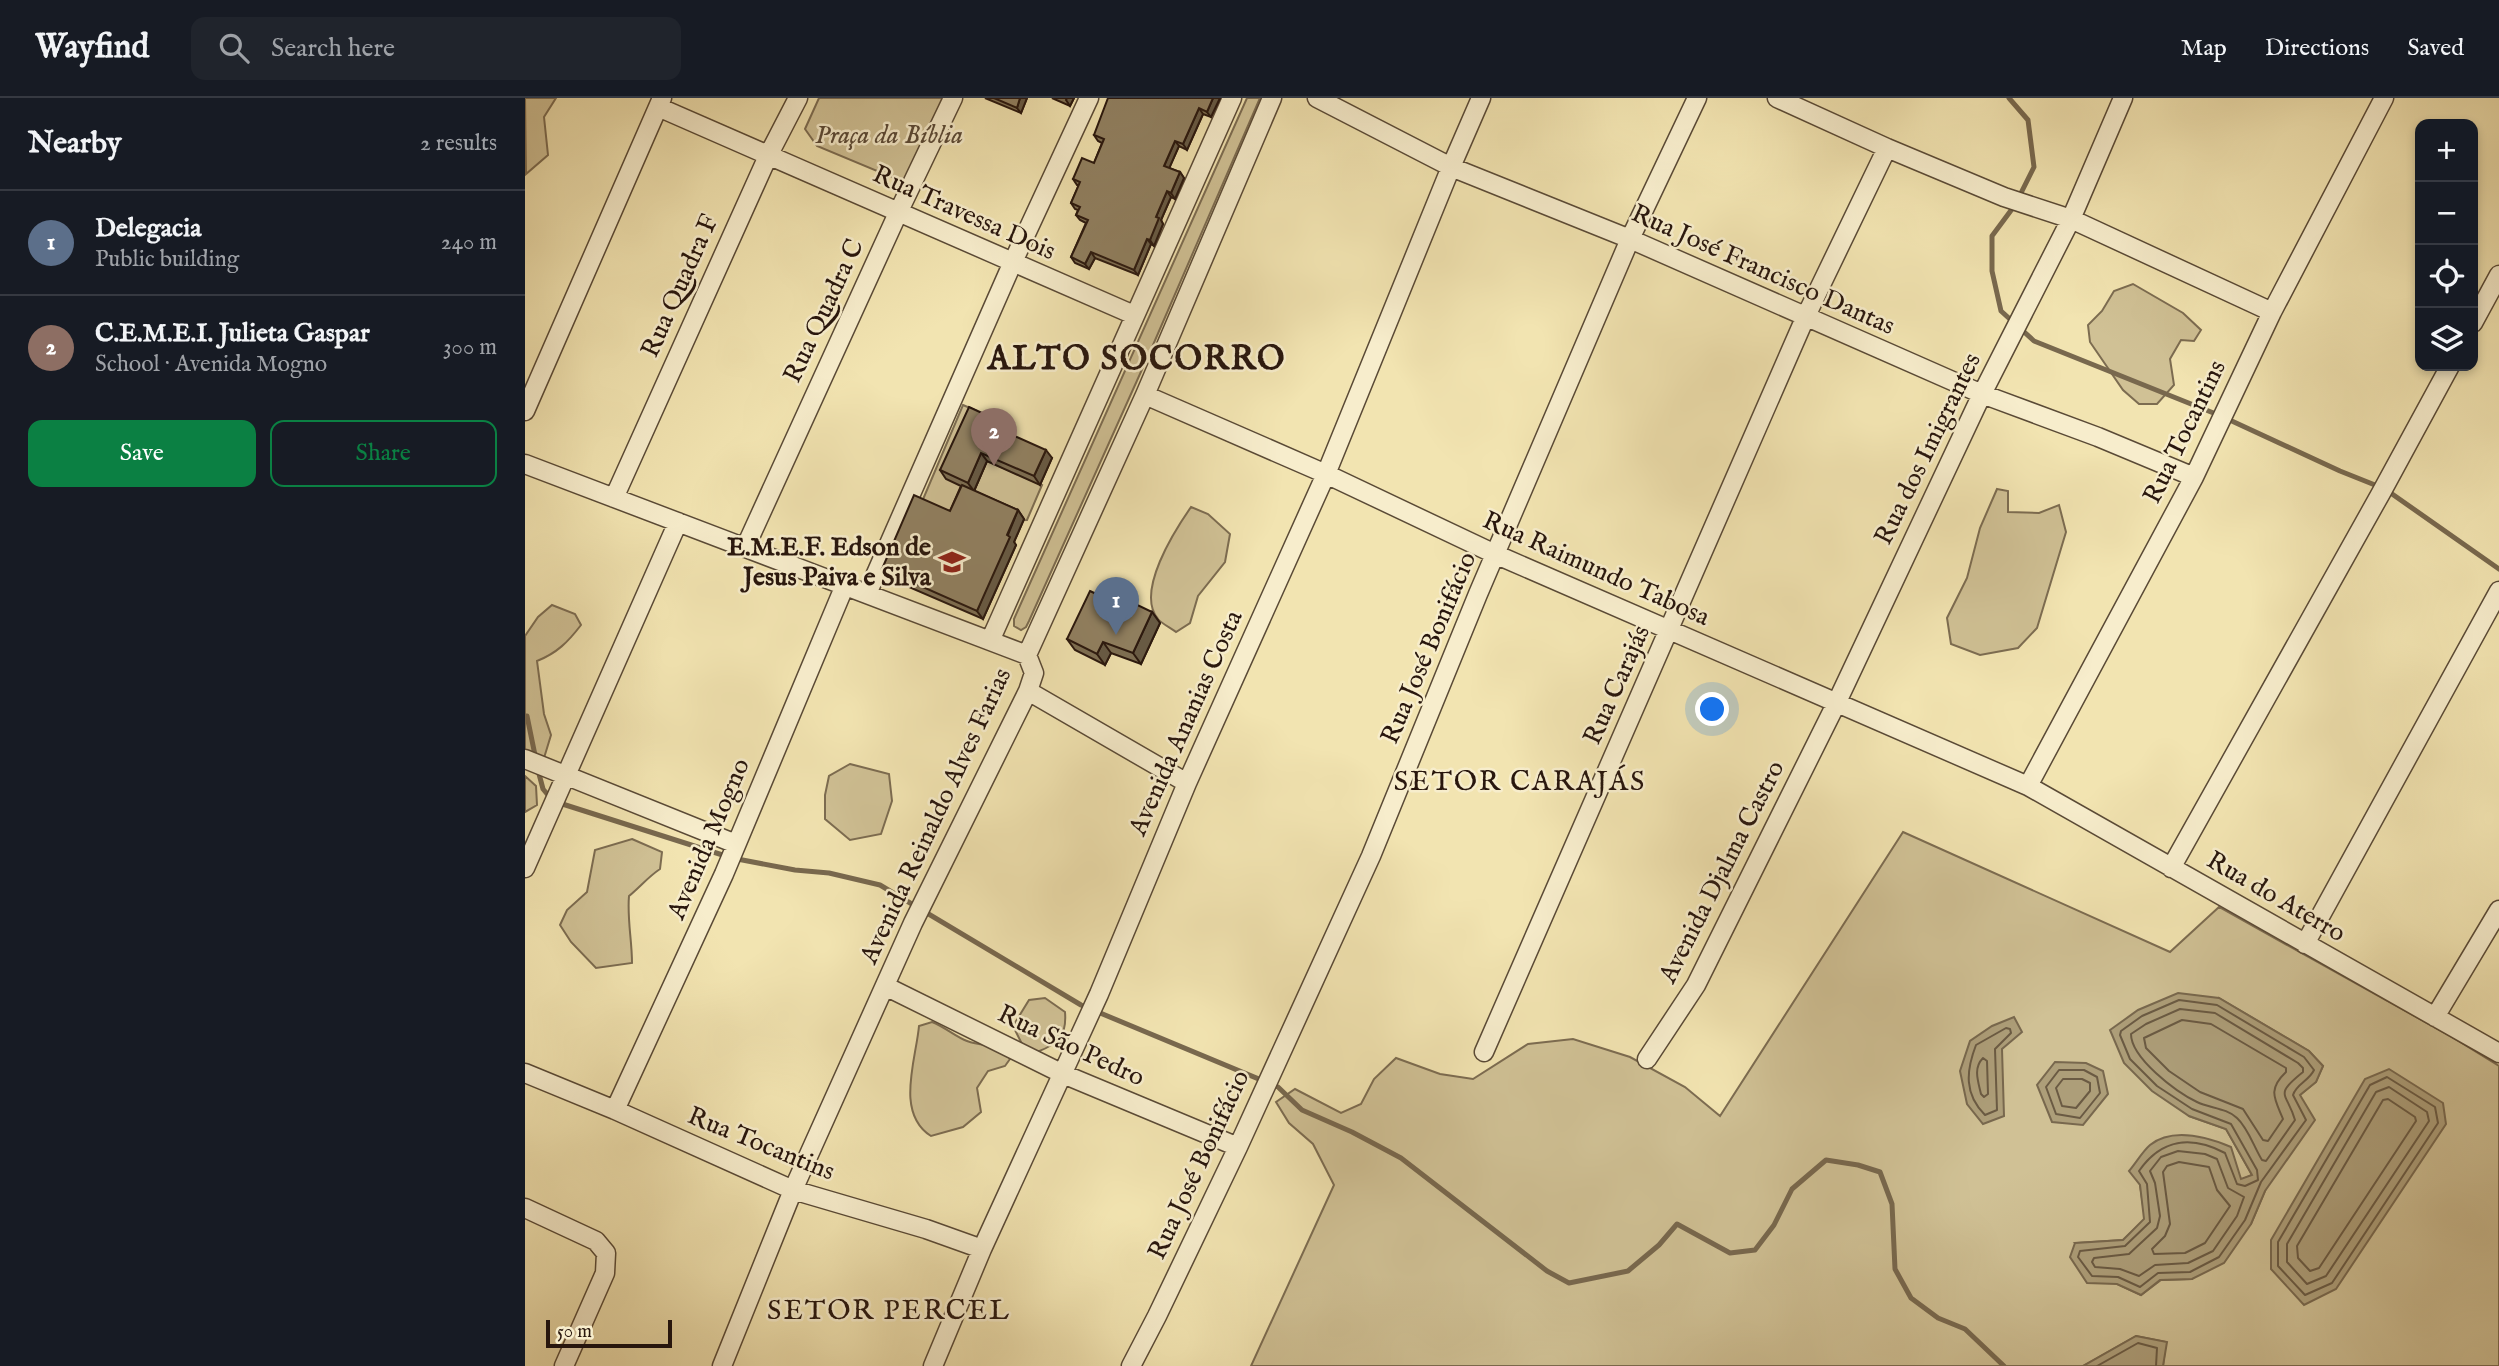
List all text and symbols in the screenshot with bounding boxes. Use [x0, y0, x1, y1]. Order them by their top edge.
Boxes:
search box [191, 17, 681, 80]
text: Wayfind [35, 27, 149, 69]
icon: search [215, 29, 253, 67]
text: Search here [271, 32, 395, 65]
text: Map [2181, 33, 2227, 64]
text: Directions [2265, 33, 2369, 64]
text: Saved [2407, 33, 2464, 64]
park label: Praça da Bíblia [815, 119, 963, 152]
map controls [2415, 119, 2478, 371]
button: + [2415, 119, 2478, 182]
text: Nearby [28, 125, 121, 163]
text: 2 results [420, 129, 497, 158]
street label: Rua Travessa Dois [867, 158, 1061, 268]
button: − [2415, 182, 2478, 245]
street label: Rua José Francisco Dantas [1626, 197, 1900, 343]
street label: Rua Quadra F [634, 209, 726, 363]
text: Delegacia [95, 212, 201, 245]
text: 1 [47, 228, 55, 257]
text: 240 m [441, 228, 497, 257]
street label: Rua Quadra C [776, 234, 872, 388]
text: Public building [95, 245, 239, 274]
button: locate [2415, 245, 2478, 308]
button: layers [2415, 308, 2478, 371]
text: C.E.M.E.I. Julieta Gaspar [95, 317, 370, 350]
text: 2 [46, 333, 56, 362]
text: 300 m [443, 333, 497, 362]
district label: ALTO SOCORRO [986, 339, 1286, 381]
street label: Rua dos Imigrantes [1867, 348, 1989, 550]
text: School · Avenida Mogno [95, 350, 327, 379]
street label: Rua Tocantins [2136, 355, 2234, 509]
pin: 2 [971, 408, 1017, 466]
button: Save [28, 420, 256, 487]
button: Share [270, 420, 497, 487]
street label: Rua Raimundo Tabosa [1477, 504, 1715, 634]
place label: E.M.E.F. Edson de Jesus Paiva e Silva [727, 531, 932, 594]
school or university icon: E.M.E.F. Edson de Jesus Paiva e Silva [937, 547, 967, 577]
street label: Rua José Bonifácio [1374, 547, 1484, 749]
pin: 1 [1093, 577, 1139, 635]
street label: Avenida Ananias Costa [1121, 604, 1251, 842]
street label: Rua Carajás [1576, 620, 1658, 750]
street label: Avenida Reinaldo Alves Farias [852, 663, 1019, 970]
your location [1695, 692, 1729, 726]
street label: Avenida Mogno [660, 753, 758, 926]
street label: Avenida Djalma Castro [1651, 755, 1792, 990]
district label: SETOR CARAJÁS [1394, 764, 1646, 800]
street label: Rua do Aterro [2201, 844, 2351, 950]
street label: Rua São Pedro [992, 998, 1150, 1094]
street label: Rua José Bonifácio [1141, 1065, 1257, 1265]
street label: Rua Tocantins [683, 1100, 839, 1188]
district label: SETOR PERCEL [767, 1294, 1011, 1329]
scale bar [546, 1317, 672, 1349]
text: 50 m [557, 1320, 592, 1344]

